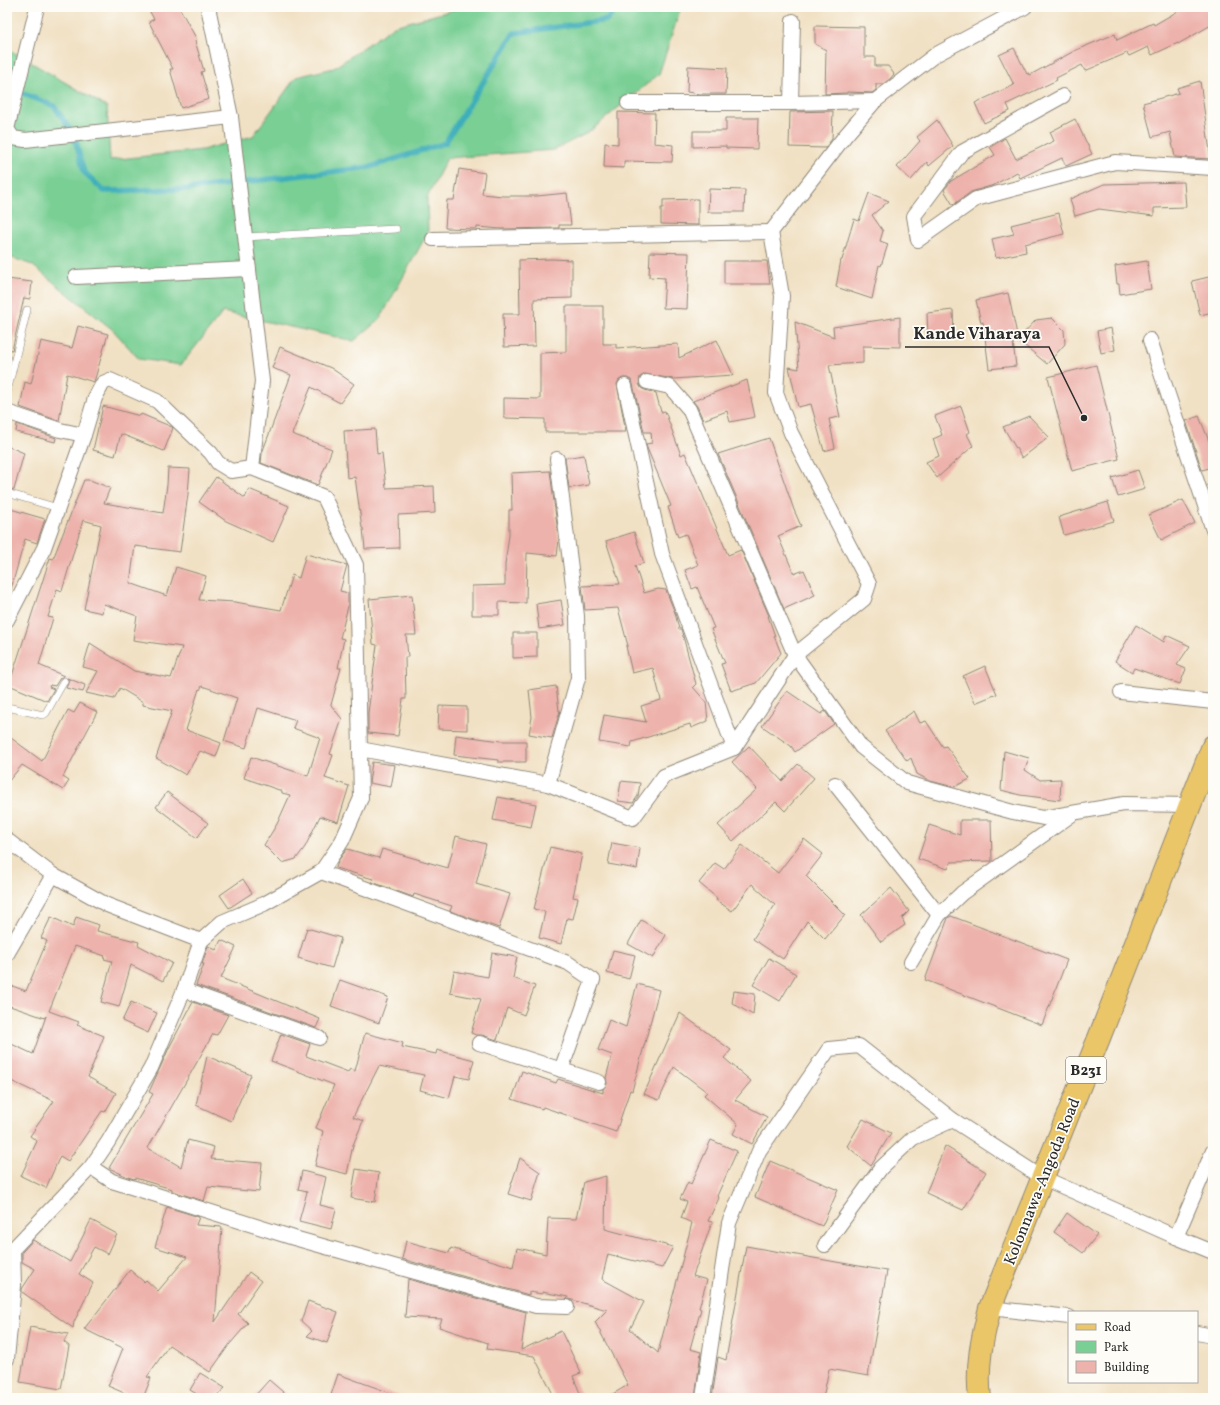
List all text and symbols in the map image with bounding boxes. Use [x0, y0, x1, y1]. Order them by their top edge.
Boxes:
callout: Kande Viharaya [905, 318, 1049, 347]
text: Kande Viharaya [913, 323, 1041, 346]
road number: B231 [1066, 1057, 1106, 1083]
street label: Kolonnawa-Angoda Road [999, 1095, 1086, 1269]
legend [1068, 1311, 1198, 1383]
text: Road [1104, 1320, 1131, 1336]
text: Park [1104, 1340, 1129, 1356]
text: Building [1104, 1360, 1149, 1376]

